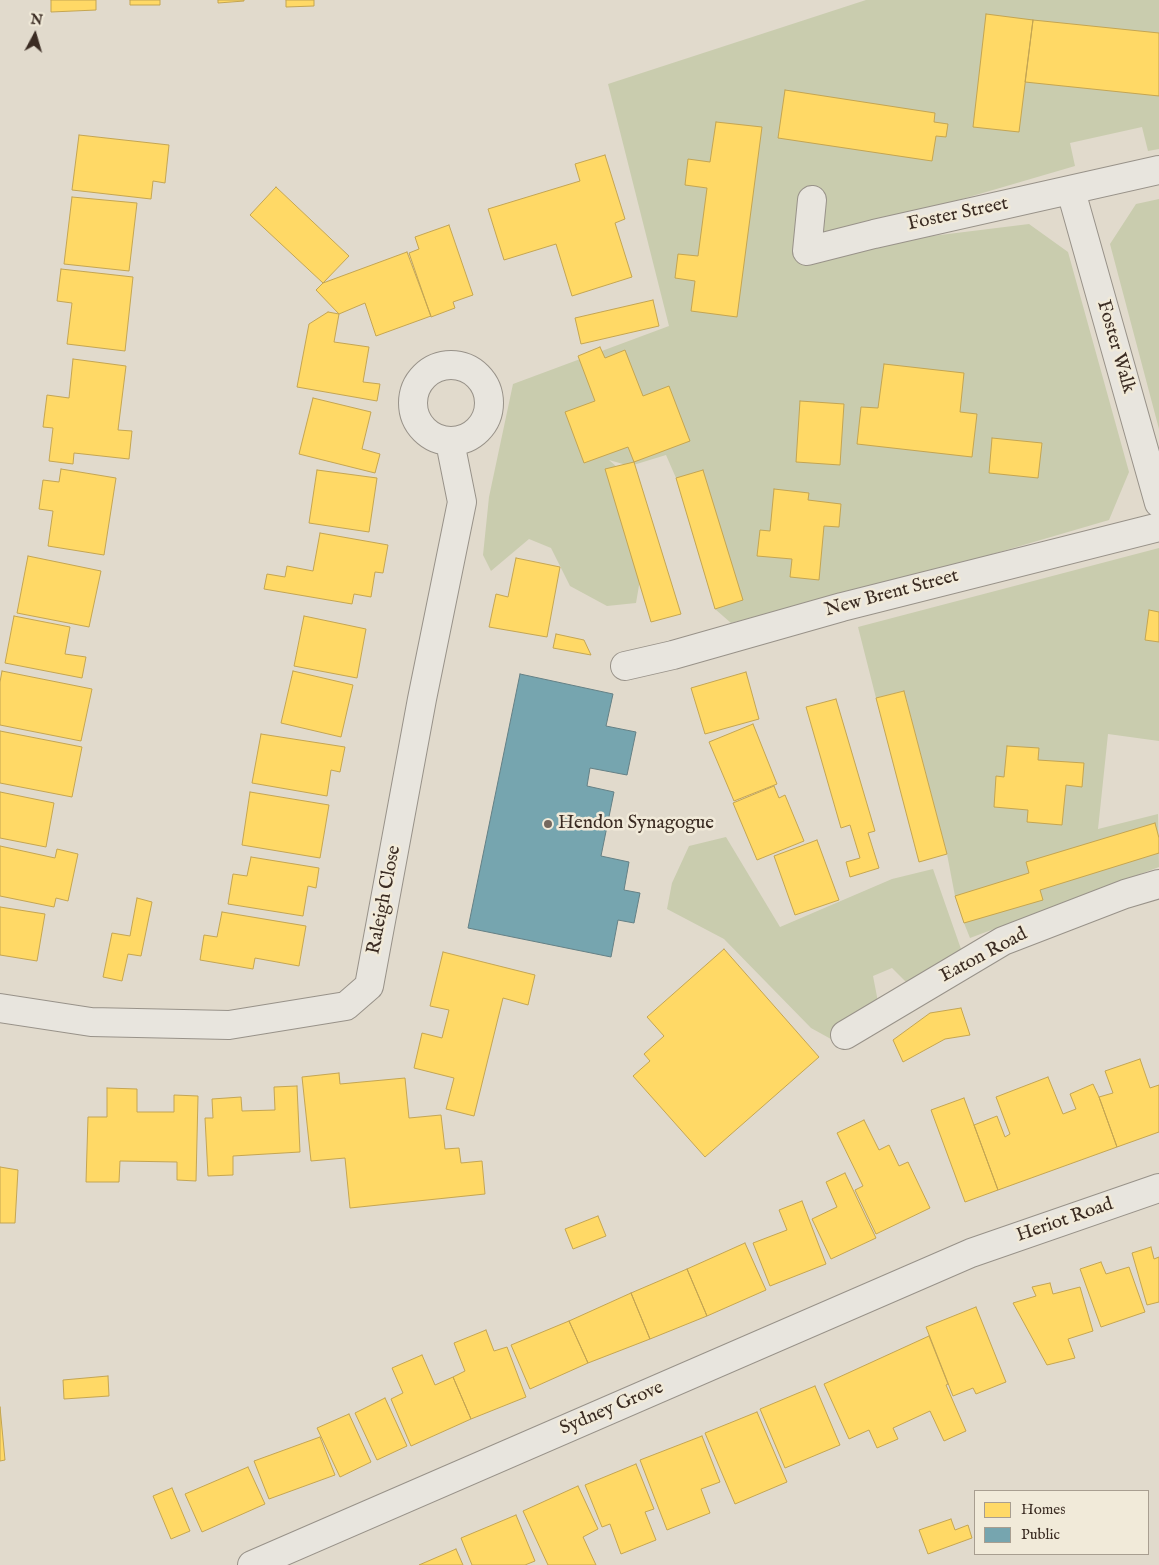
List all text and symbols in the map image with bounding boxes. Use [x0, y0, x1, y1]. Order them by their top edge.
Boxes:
north arrow [10, 10, 60, 60]
text: N [30, 10, 44, 30]
street label: Foster Street [906, 193, 1010, 237]
street label: Foster Walk [1091, 298, 1139, 396]
street label: New Brent Street [823, 565, 961, 623]
place label: Hendon Synagogue [558, 813, 714, 835]
marker: Hendon Synagogue [542, 818, 554, 830]
street label: Raleigh Close [363, 844, 407, 956]
street label: Eaton Road [937, 924, 1031, 988]
street label: Heriot Road [1014, 1194, 1116, 1248]
street label: Sydney Grove [557, 1377, 667, 1441]
legend [974, 1490, 1149, 1555]
text: Homes [1021, 1500, 1065, 1519]
text: Public [1021, 1525, 1060, 1544]

